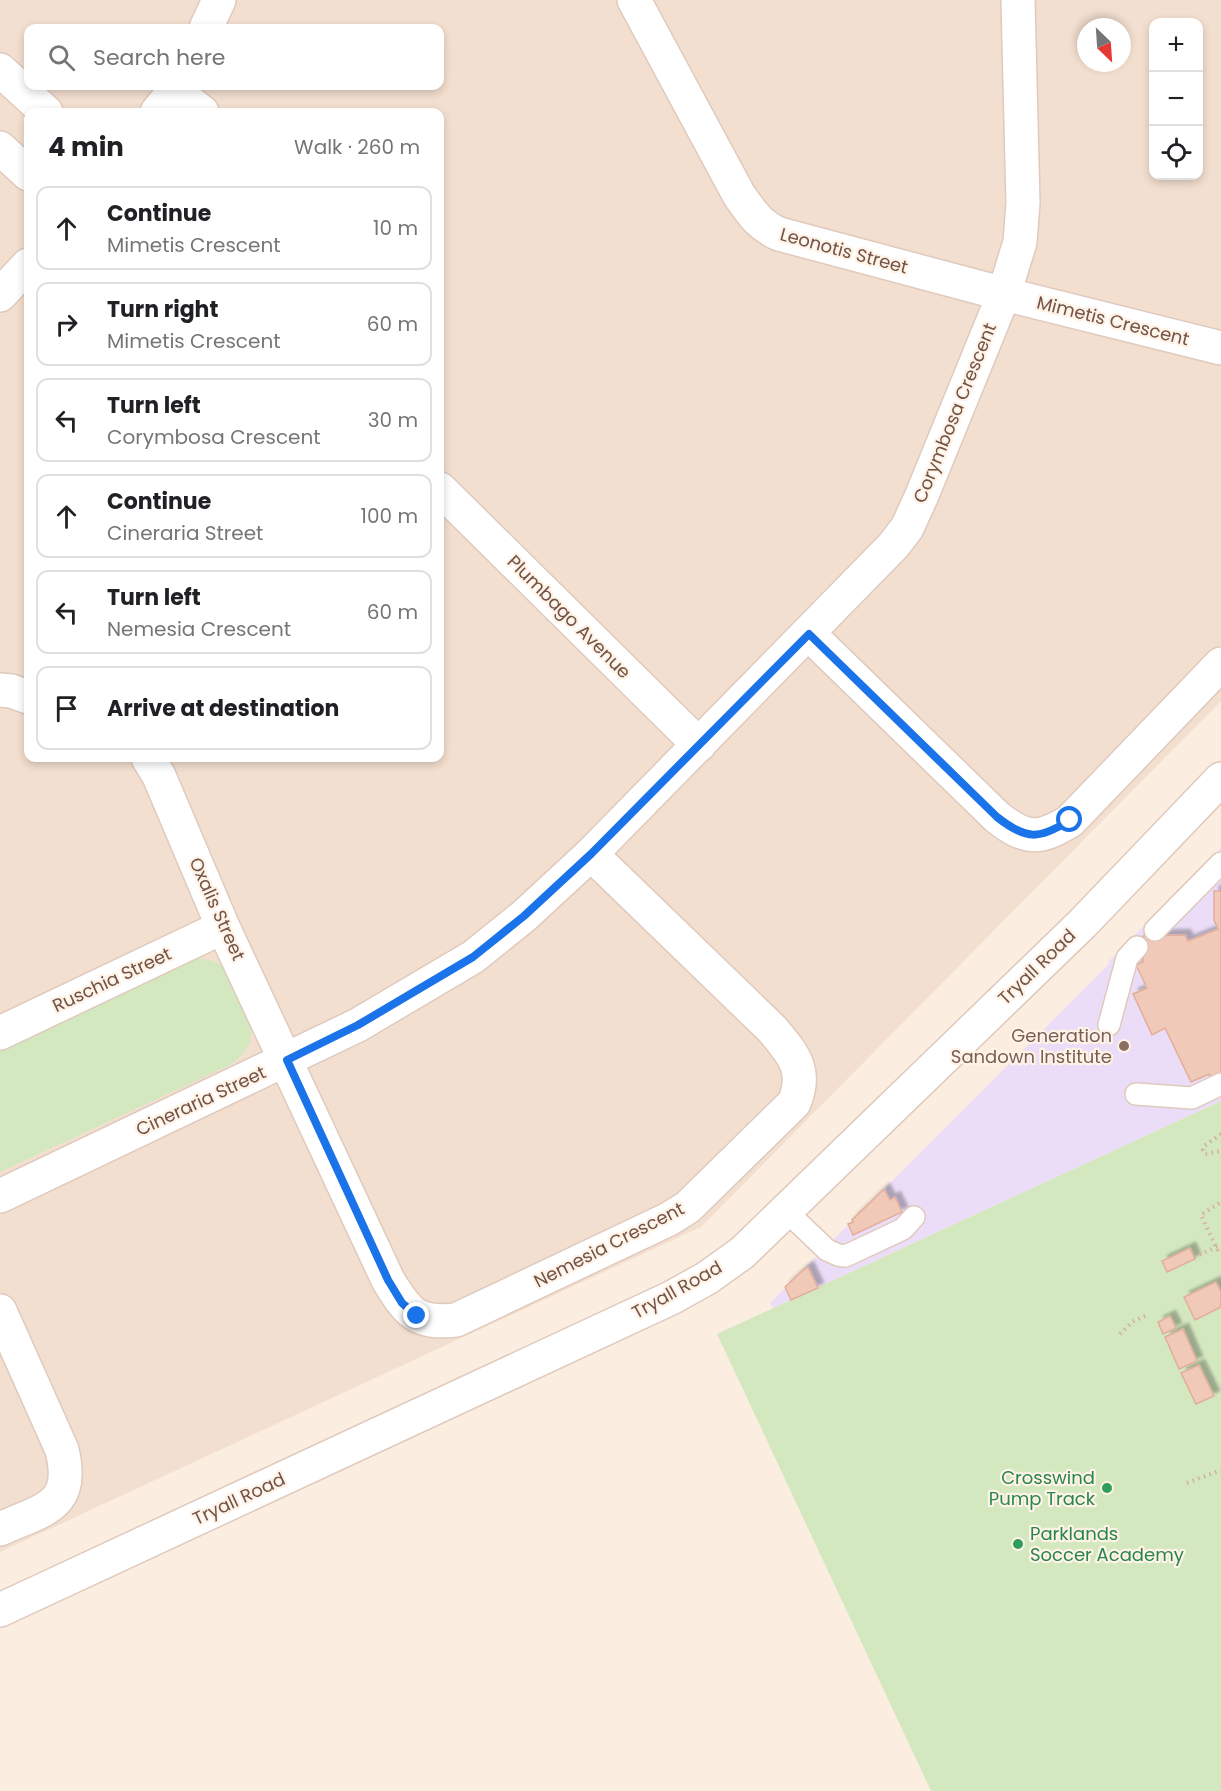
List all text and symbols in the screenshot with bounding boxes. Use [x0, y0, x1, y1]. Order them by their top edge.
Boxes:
north arrow [1077, 18, 1131, 72]
map controls [1149, 18, 1203, 180]
button: + [1149, 18, 1203, 72]
search box [24, 24, 444, 90]
icon: search [45, 41, 78, 74]
text: Search here [93, 42, 226, 73]
button: − [1149, 72, 1203, 126]
button: locate [1149, 126, 1203, 180]
text: 4 min [48, 129, 124, 165]
text: Walk · 260 m [294, 133, 420, 161]
text: Continue [107, 198, 211, 229]
icon: ahead [50, 212, 83, 245]
text: 10 m [373, 214, 418, 242]
street label: Leonotis Street [777, 221, 911, 280]
text: Mimetis Crescent [107, 231, 280, 259]
street label: Mimetis Crescent [1034, 289, 1192, 352]
text: Turn right [107, 294, 218, 325]
icon: right [50, 308, 83, 341]
text: 60 m [367, 310, 418, 338]
street label: Corymbosa Crescent [907, 319, 1002, 507]
text: Mimetis Crescent [107, 327, 280, 355]
text: Turn left [107, 390, 201, 421]
icon: left [50, 404, 83, 437]
text: 30 m [368, 406, 418, 434]
text: Corymbosa Crescent [107, 423, 321, 451]
text: Continue [107, 486, 211, 517]
icon: ahead [50, 500, 83, 533]
text: 100 m [361, 502, 418, 530]
text: Cineraria Street [107, 519, 263, 547]
street label: Plumbago Avenue [502, 549, 637, 684]
text: Turn left [107, 582, 201, 613]
icon: left [50, 596, 83, 629]
text: 60 m [367, 598, 418, 626]
text: Nemesia Crescent [107, 615, 291, 643]
icon: arrive [50, 692, 83, 725]
text: Arrive at destination [107, 693, 339, 724]
route start [1056, 806, 1082, 832]
street label: Oxalis Street [184, 853, 251, 964]
street label: Tryall Road [992, 923, 1081, 1010]
street label: Ruschia Street [48, 941, 175, 1018]
place label: Generation Sandown Institute [951, 1023, 1112, 1069]
marker: Generation Sandown Institute [1117, 1039, 1131, 1053]
street label: Cineraria Street [132, 1059, 270, 1142]
street label: Nemesia Crescent [529, 1196, 688, 1293]
street label: Tryall Road [627, 1255, 726, 1325]
route end [403, 1302, 429, 1328]
place label: Crosswind Pump Track [989, 1465, 1096, 1511]
street label: Tryall Road [189, 1466, 289, 1531]
marker: Crosswind Pump Track [1100, 1481, 1114, 1495]
place label: Parklands Soccer Academy [1030, 1521, 1184, 1567]
marker: Parklands Soccer Academy [1011, 1537, 1025, 1551]

